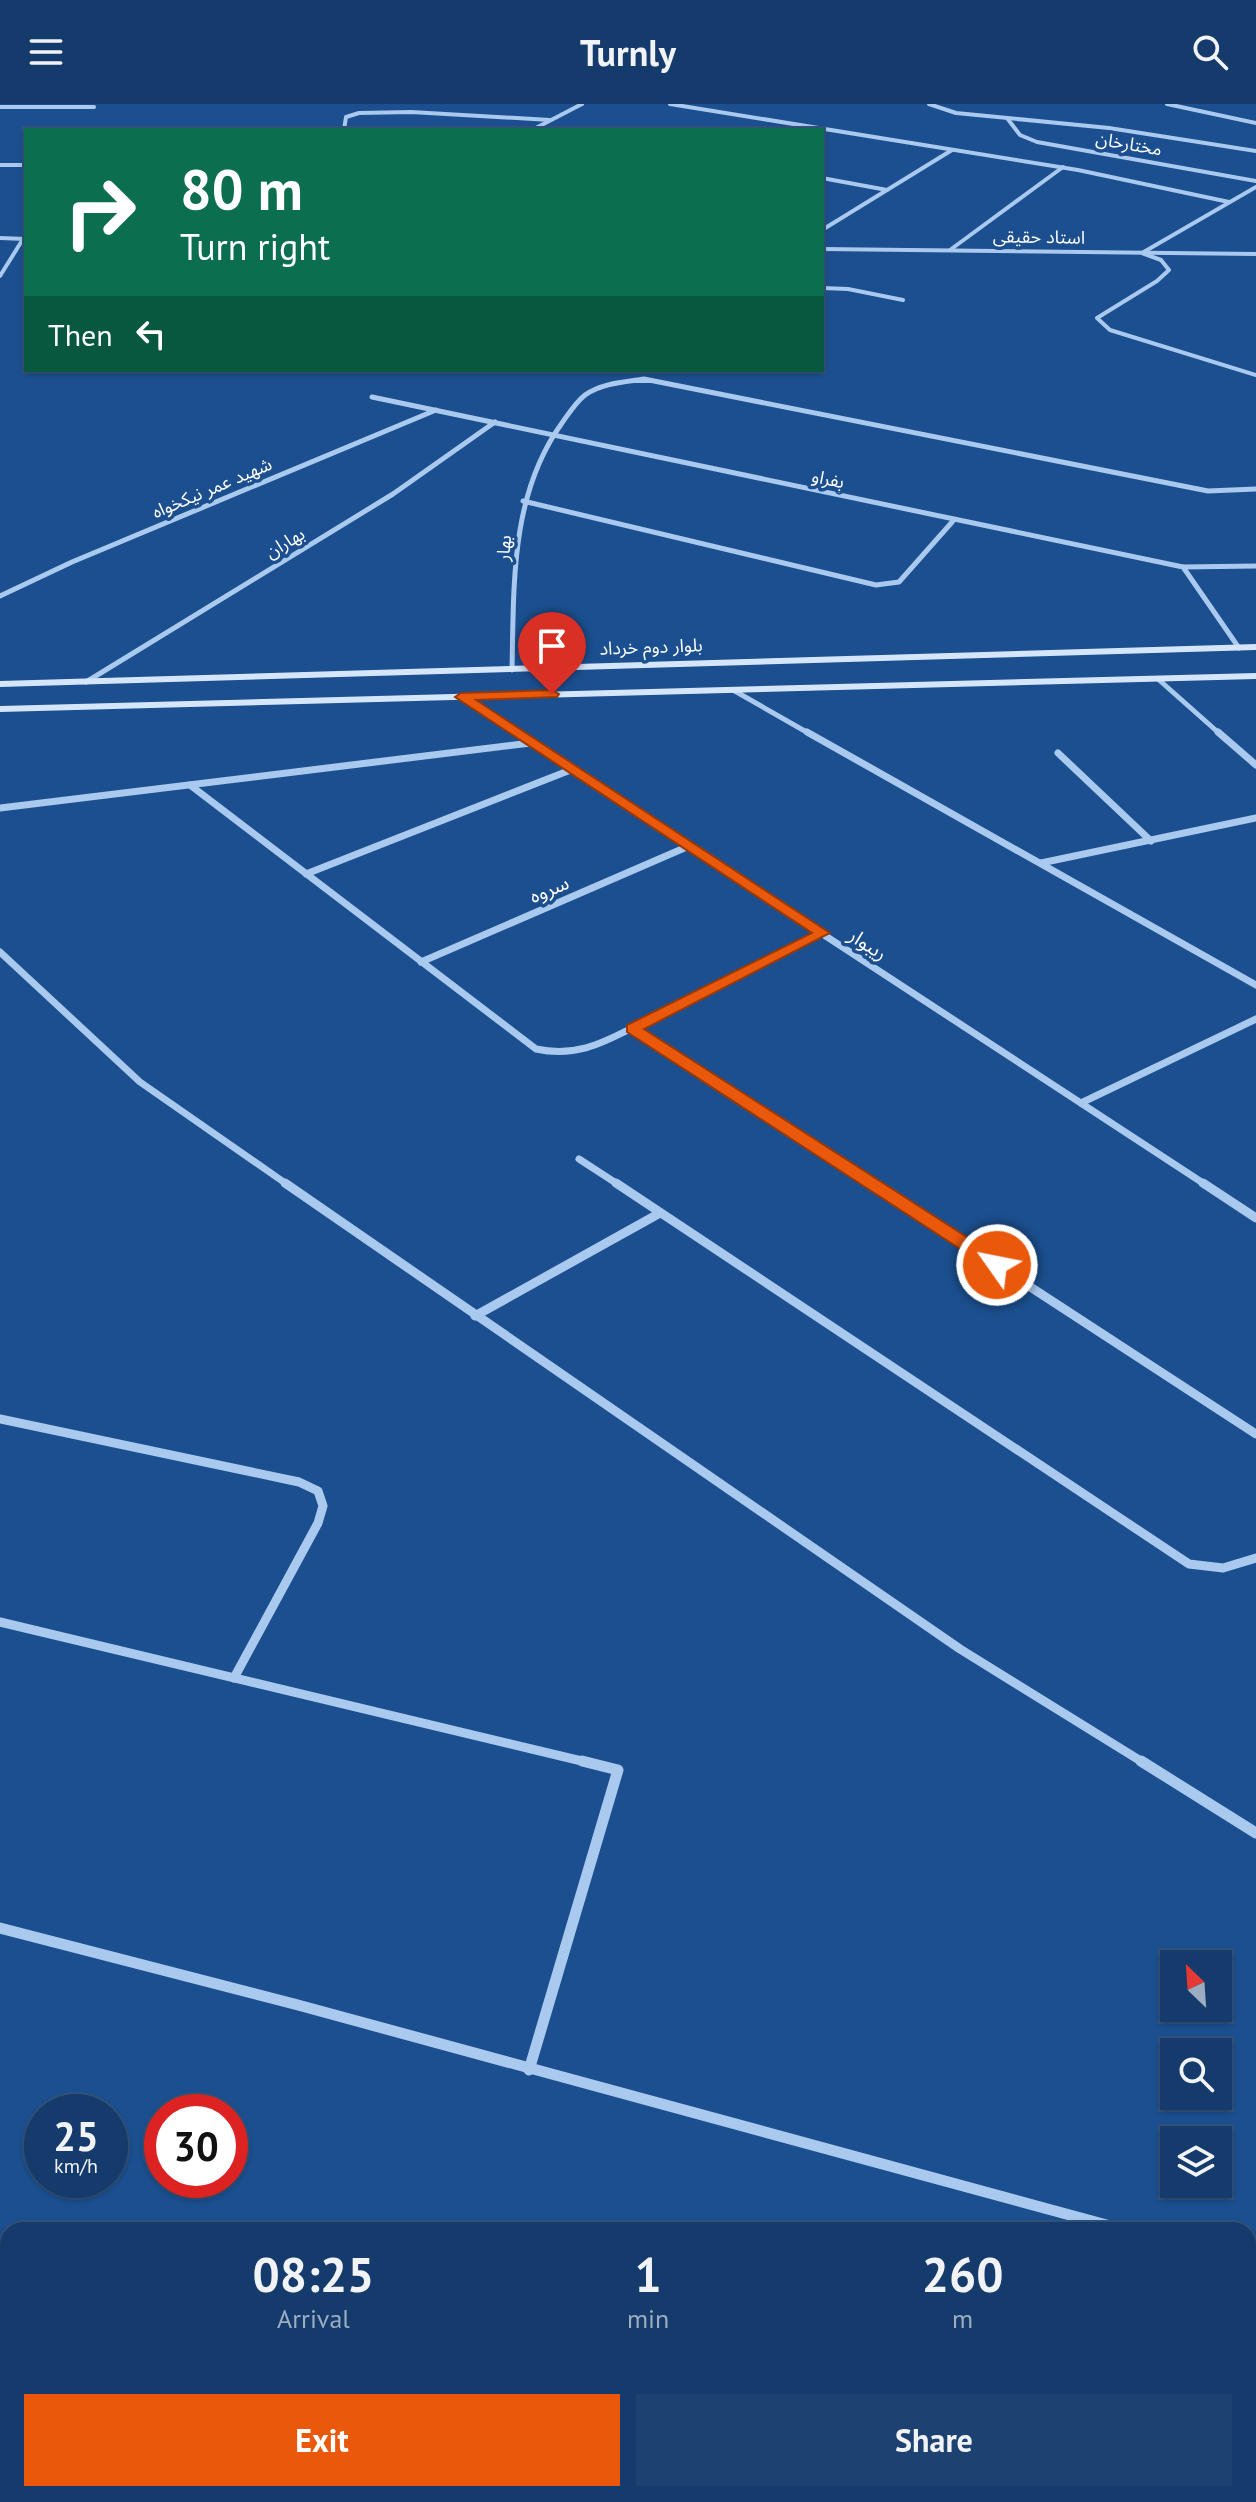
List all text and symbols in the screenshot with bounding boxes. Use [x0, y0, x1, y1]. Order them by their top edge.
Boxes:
text: Turnly [580, 29, 676, 76]
icon: menu [24, 30, 68, 74]
icon: search [1188, 30, 1232, 74]
street label: مختارخان [1094, 126, 1164, 161]
text: 80 m [180, 153, 303, 225]
icon: right [48, 160, 152, 264]
text: Turn right [180, 223, 330, 270]
street label: استاد حقیقی [993, 224, 1085, 249]
icon: left [129, 312, 173, 356]
text: Then [48, 315, 113, 354]
street label: شهید عمر نیکخواه [148, 452, 275, 523]
street label: بفراو [810, 464, 847, 493]
street label: بهاران [261, 522, 309, 563]
street label: بهار [491, 534, 516, 563]
pin [518, 612, 586, 694]
icon: arrive [530, 624, 574, 668]
street label: بلوار دوم خرداد [599, 633, 703, 663]
street label: سروه [525, 869, 573, 909]
street label: ریبوار [843, 921, 892, 966]
position arrow [955, 1223, 1039, 1307]
north arrow [1160, 1950, 1232, 2022]
map controls [1160, 1950, 1232, 2198]
button: search [1160, 2038, 1232, 2110]
speed limit sign: 30 [144, 2094, 248, 2198]
text: 25 [53, 2110, 99, 2162]
button: layers [1160, 2126, 1232, 2198]
text: km/h [54, 2153, 98, 2179]
text: 08:25 [253, 2243, 374, 2305]
text: 1 [634, 2243, 662, 2305]
text: 260 [922, 2243, 1003, 2305]
text: Arrival [277, 2302, 350, 2335]
text: min [627, 2302, 669, 2335]
text: m [952, 2302, 973, 2335]
button: Exit [24, 2394, 620, 2486]
button: Share [636, 2394, 1232, 2486]

